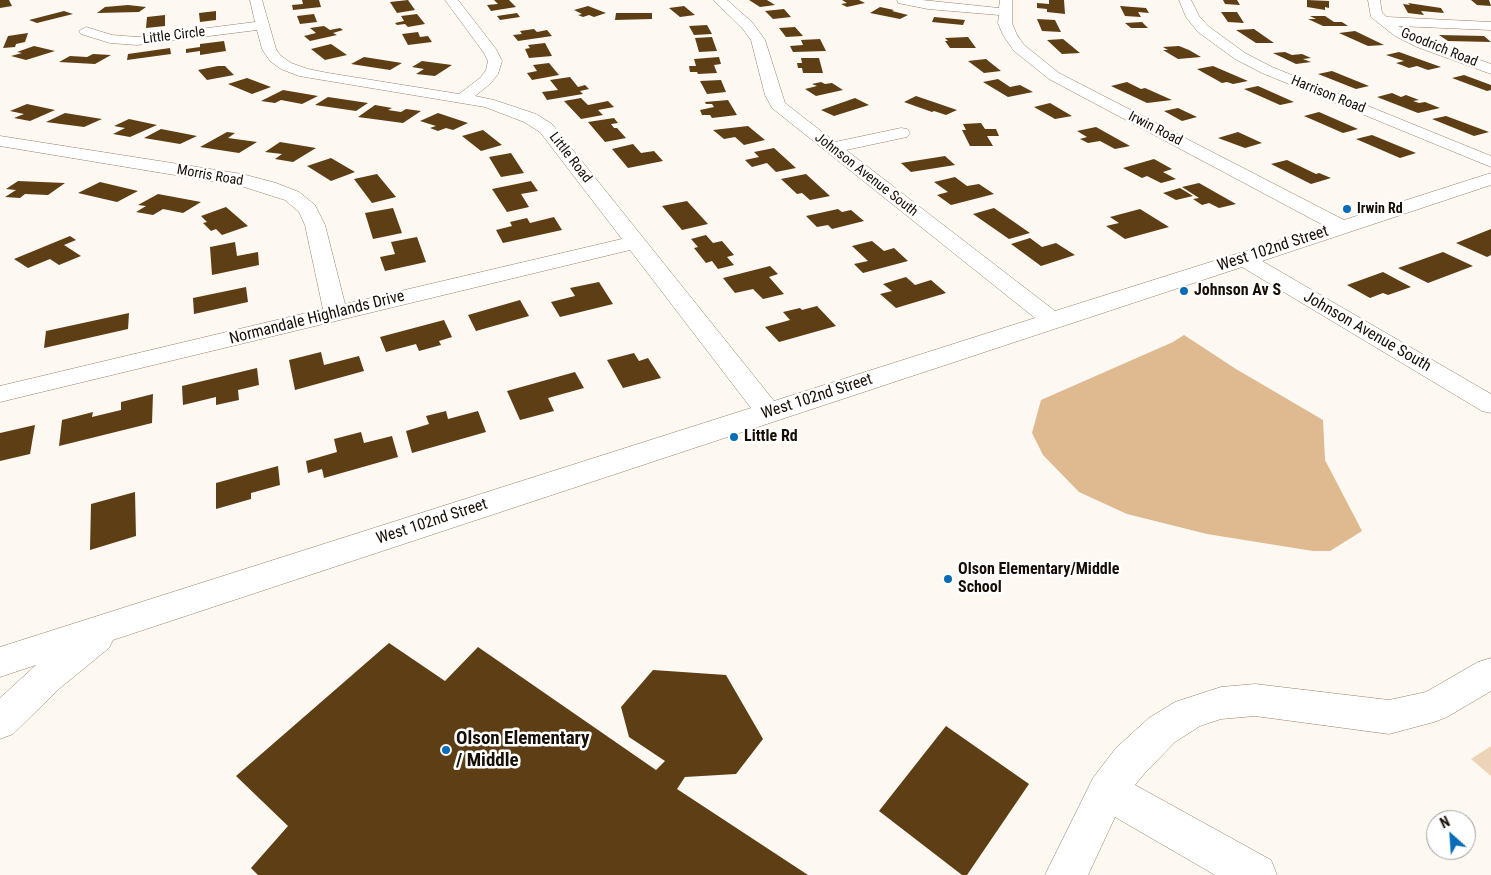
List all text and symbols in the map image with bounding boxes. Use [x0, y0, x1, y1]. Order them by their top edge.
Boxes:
street label: Little Circle [142, 24, 206, 48]
street label: Goodrich Road [1398, 25, 1480, 71]
street label: Harrison Road [1288, 72, 1368, 118]
street label: Irwin Road [1125, 108, 1185, 150]
street label: Little Road [545, 129, 595, 187]
street label: Johnson Avenue South [811, 130, 921, 220]
street label: Morris Road [176, 162, 244, 190]
place label: Irwin Rd [1357, 201, 1403, 217]
marker: Irwin Rd [1341, 203, 1353, 215]
street label: West 102nd Street [1215, 222, 1331, 276]
place label: Johnson Av S [1194, 281, 1281, 301]
marker: Johnson Av S [1178, 285, 1190, 297]
street label: Normandale Highlands Drive [227, 287, 407, 349]
street label: Johnson Avenue South [1300, 288, 1434, 376]
street label: West 102nd Street [759, 370, 875, 424]
place label: Little Rd [744, 427, 798, 447]
marker: Little Rd [728, 431, 740, 443]
street label: West 102nd Street [374, 495, 490, 549]
place label: Olson Elementary/Middle School [958, 560, 1119, 598]
marker: Olson Elementary/Middle School [942, 573, 954, 585]
place label: Olson Elementary / Middle [456, 728, 590, 772]
marker: Olson Elementary / Middle [440, 744, 452, 756]
north arrow [1426, 810, 1476, 860]
text: N [1437, 813, 1452, 831]

